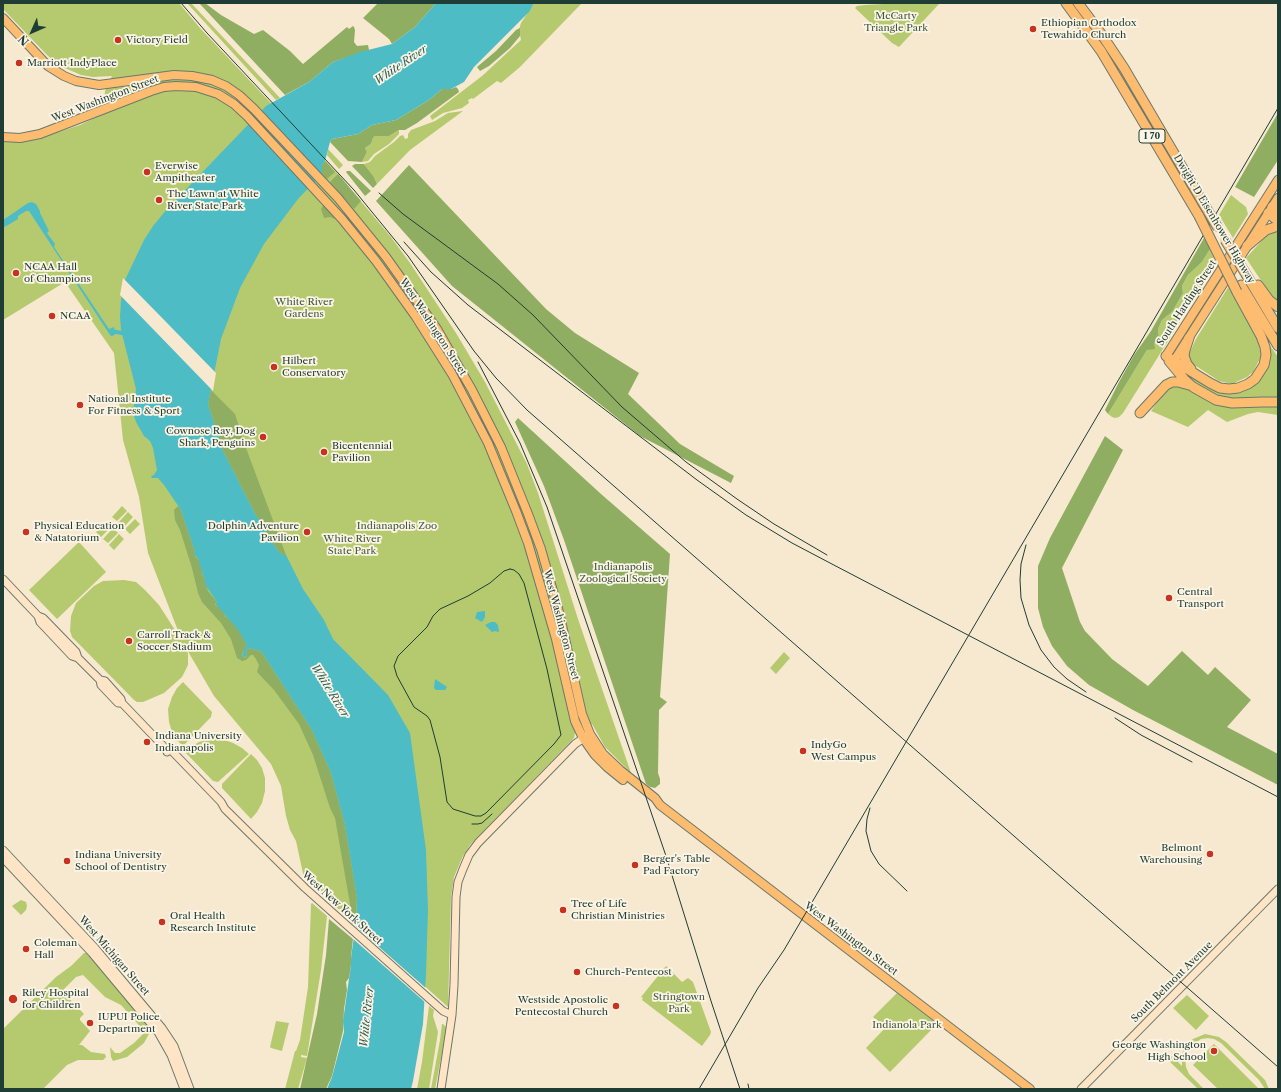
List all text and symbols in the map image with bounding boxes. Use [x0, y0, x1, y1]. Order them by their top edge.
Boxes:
park label: McCarty Triangle Park [864, 10, 928, 34]
north arrow [12, 12, 52, 52]
place label: Ethiopian Orthodox Tewahido Church [1041, 17, 1136, 40]
marker: Ethiopian Orthodox Tewahido Church [1028, 24, 1038, 34]
text: N [15, 32, 32, 49]
place label: Victory Field [126, 34, 188, 46]
marker: Victory Field [113, 35, 123, 45]
water label: White River [372, 42, 430, 88]
place label: Marriott IndyPlace [27, 57, 117, 69]
marker: Marriott IndyPlace [14, 58, 24, 68]
street label: West Washington Street [50, 73, 160, 125]
road number: I 70 [1139, 129, 1165, 143]
street label: Dwight D Eisenhower Highway [1171, 152, 1257, 286]
place label: Everwise Ampitheater [155, 160, 215, 184]
marker: Everwise Ampitheater [142, 167, 152, 177]
place label: The Lawn at White River State Park [167, 188, 259, 212]
marker: The Lawn at White River State Park [154, 195, 164, 205]
street label: South Harding Street [1155, 258, 1219, 348]
place label: NCAA Hall of Champions [24, 261, 91, 284]
marker: NCAA Hall of Champions [11, 268, 21, 278]
street label: West Washington Street [397, 276, 469, 378]
park label: White River Gardens [275, 296, 333, 320]
place label: NCAA [60, 310, 91, 322]
marker: NCAA [47, 311, 57, 321]
place label: Hilbert Conservatory [282, 355, 346, 378]
marker: Hilbert Conservatory [269, 362, 279, 372]
place label: National Institute For Fitness & Sport [88, 393, 180, 416]
marker: National Institute For Fitness & Sport [75, 400, 85, 410]
place label: Cownose Ray, Dog Shark, Penguins [166, 425, 255, 448]
marker: Cownose Ray, Dog Shark, Penguins [258, 432, 268, 442]
place label: Bicentennial Pavilion [332, 440, 392, 464]
marker: Bicentennial Pavilion [319, 447, 329, 457]
place label: Physical Education & Natatorium [34, 520, 124, 544]
place label: Dolphin Adventure Pavilion [208, 520, 299, 544]
park label: Indianapolis Zoo [357, 520, 437, 532]
marker: Physical Education & Natatorium [21, 527, 31, 537]
marker: Dolphin Adventure Pavilion [302, 527, 312, 537]
park label: White River State Park [323, 533, 381, 556]
park label: Indianapolis Zoological Society [579, 561, 667, 584]
street label: West Washington Street [540, 569, 582, 681]
place label: Central Transport [1177, 586, 1224, 610]
marker: Central Transport [1164, 593, 1174, 603]
place label: Carroll Track & Soccer Stadium [137, 629, 211, 652]
marker: Carroll Track & Soccer Stadium [124, 636, 134, 646]
water label: White River [308, 662, 352, 720]
place label: Indiana University Indianapolis [155, 730, 242, 754]
marker: Indiana University Indianapolis [142, 737, 152, 747]
place label: IndyGo West Campus [811, 739, 876, 762]
marker: IndyGo West Campus [798, 746, 808, 756]
place label: Belmont Warehousing [1140, 842, 1202, 866]
place label: Indiana University School of Dentistry [75, 849, 167, 872]
marker: Belmont Warehousing [1205, 849, 1215, 859]
place label: Berger's Table Pad Factory [643, 853, 710, 876]
marker: Indiana University School of Dentistry [62, 856, 72, 866]
marker: Berger's Table Pad Factory [630, 860, 640, 870]
street label: West New York Street [299, 869, 385, 947]
place label: Tree of Life Christian Ministries [571, 898, 665, 922]
street label: West Washington Street [802, 900, 900, 978]
marker: Tree of Life Christian Ministries [558, 905, 568, 915]
place label: Oral Health Research Institute [170, 910, 256, 934]
street label: West Michigan Street [76, 914, 152, 998]
marker: Oral Health Research Institute [157, 917, 167, 927]
place label: Coleman Hall [34, 937, 77, 960]
street label: South Belmont Avenue [1129, 939, 1215, 1025]
marker: Coleman Hall [21, 944, 31, 954]
place label: Church-Pentecost [585, 966, 672, 978]
marker: Church-Pentecost [572, 967, 582, 977]
water label: White River [357, 986, 377, 1048]
place label: Riley Hospital for Children [22, 987, 89, 1010]
park label: Stringtown Park [653, 991, 705, 1014]
marker: Riley Hospital for Children [7, 993, 19, 1005]
place label: Westside Apostolic Pentecostal Church [515, 994, 608, 1018]
marker: Westside Apostolic Pentecostal Church [611, 1001, 621, 1011]
place label: IUPUI Police Department [98, 1011, 160, 1034]
marker: IUPUI Police Department [85, 1018, 95, 1028]
park label: Indianola Park [872, 1019, 942, 1031]
place label: George Washington High School [1112, 1039, 1206, 1062]
marker: George Washington High School [1209, 1046, 1219, 1056]

